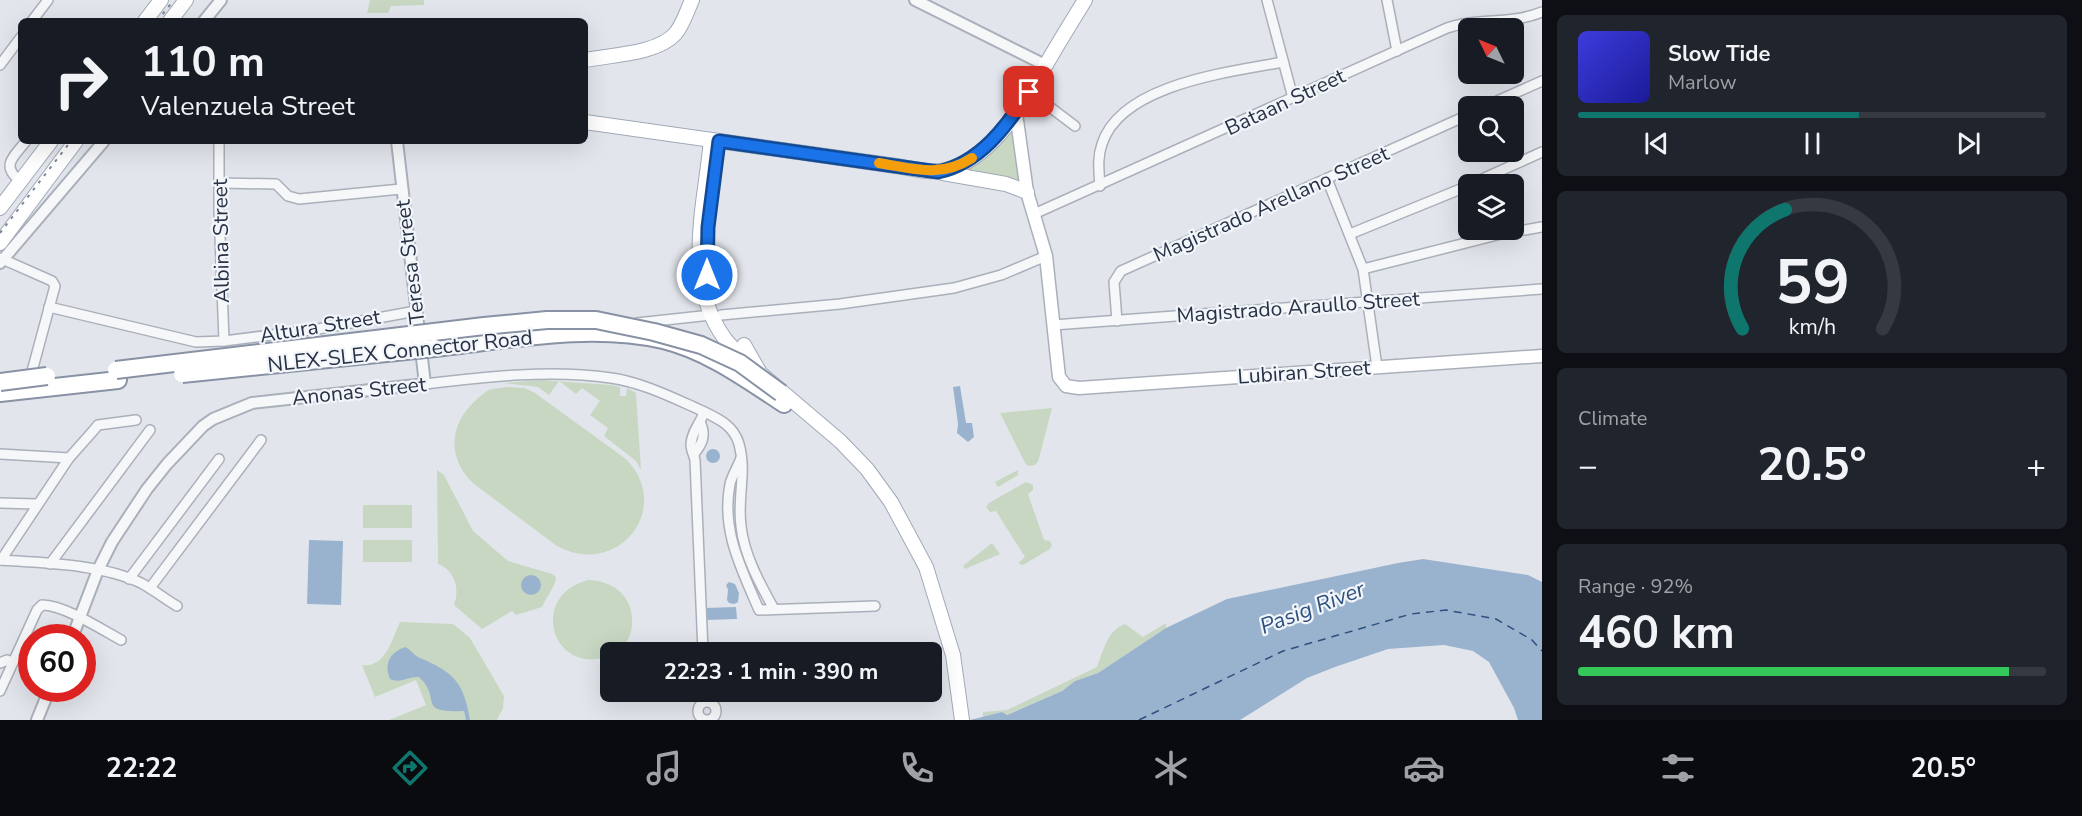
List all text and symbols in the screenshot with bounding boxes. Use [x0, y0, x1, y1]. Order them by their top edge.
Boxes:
north arrow [1458, 18, 1524, 84]
map controls [1458, 18, 1524, 240]
text: 110 m [141, 34, 265, 91]
text: Slow Tide [1668, 39, 1770, 69]
icon: right [42, 42, 120, 120]
street label: Bataan Street [1220, 62, 1350, 142]
pin [1003, 66, 1054, 117]
text: Marlow [1668, 69, 1736, 96]
icon: arrive [1012, 75, 1045, 108]
text: Valenzuela Street [141, 88, 355, 125]
button: search [1458, 96, 1524, 162]
icon: previous [1640, 127, 1673, 160]
icon: pause [1796, 127, 1829, 160]
icon: next [1952, 127, 1985, 160]
street label: Magistrado Arellano Street [1149, 139, 1394, 269]
button: layers [1458, 174, 1524, 240]
street label: Albina Street [206, 178, 236, 303]
street label: Teresa Street [388, 198, 431, 326]
text: 59 [1775, 240, 1849, 325]
position arrow [675, 243, 739, 307]
street label: Magistrado Araullo Street [1175, 284, 1421, 329]
street label: Altura Street [258, 303, 383, 349]
text: km/h [1788, 312, 1836, 342]
street label: NLEX-SLEX Connector Road [266, 323, 534, 379]
street label: Lubiran Street [1237, 353, 1372, 391]
street label: Anonas Street [291, 370, 428, 412]
text: Climate [1578, 405, 1647, 432]
text: 20.5° [1757, 435, 1867, 496]
text: − [1578, 444, 1598, 489]
text: + [2026, 444, 2046, 489]
text: Range · 92% [1578, 573, 1693, 600]
water label: Pasig River [1256, 574, 1370, 642]
text: 460 km [1578, 603, 1735, 664]
speed limit sign: 60 [18, 624, 96, 702]
text: 22:23 · 1 min · 390 m [664, 657, 878, 687]
icon: directions [389, 747, 431, 789]
icon: music [643, 747, 685, 789]
icon: phone [896, 747, 938, 789]
icon: climate [1150, 747, 1192, 789]
icon: car [1403, 747, 1445, 789]
icon: filters [1657, 747, 1699, 789]
text: 22:22 [106, 750, 177, 787]
text: 20.5° [1911, 750, 1976, 787]

